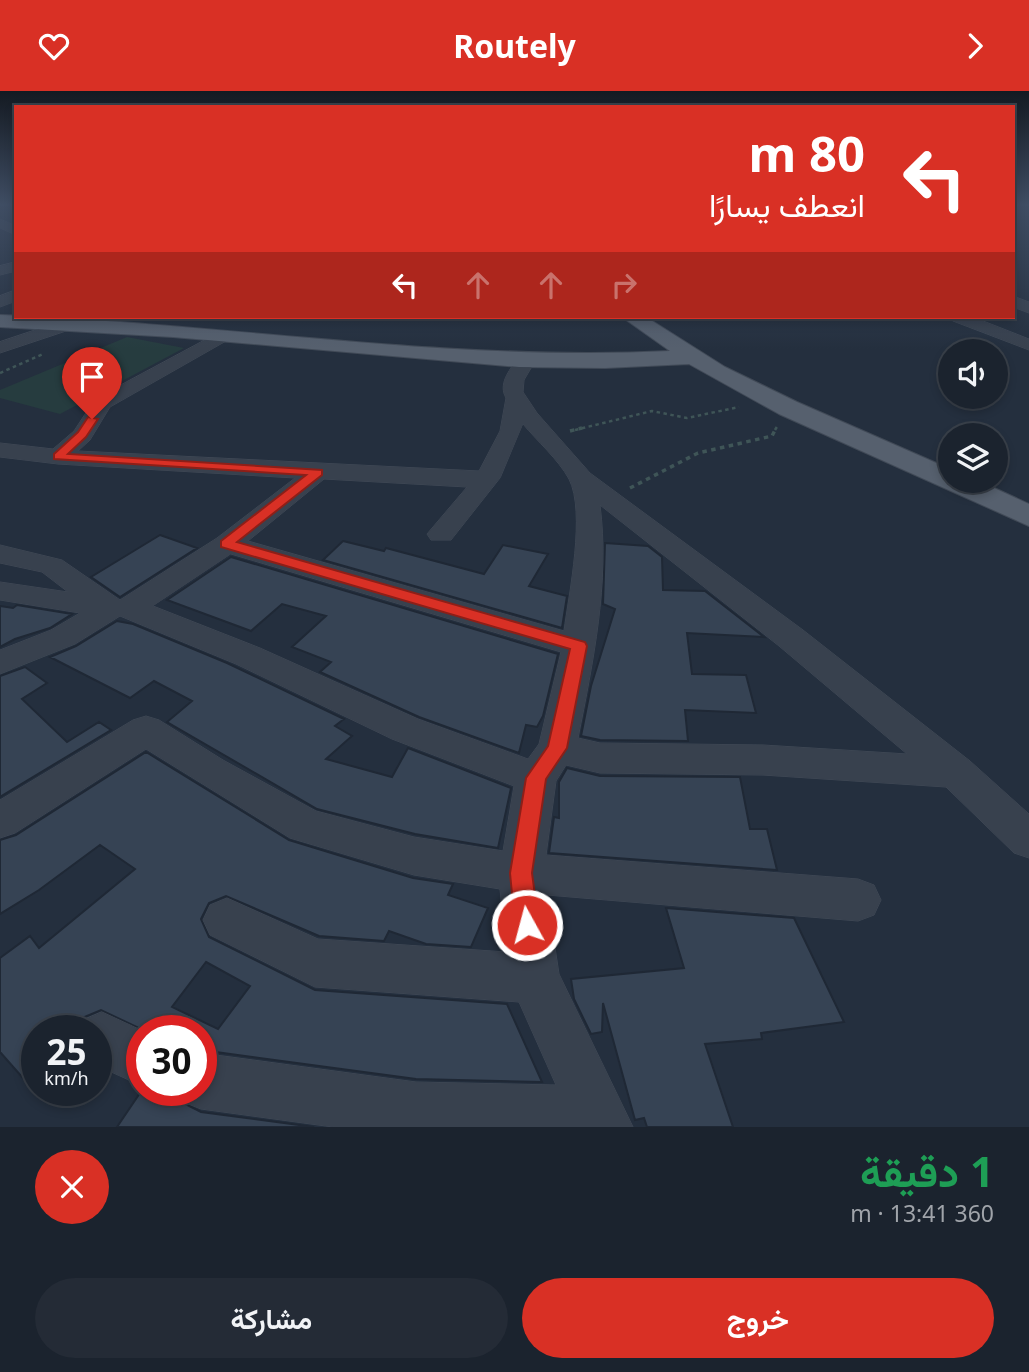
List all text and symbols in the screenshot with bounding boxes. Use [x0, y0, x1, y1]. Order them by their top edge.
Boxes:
text: Routely [453, 24, 576, 67]
icon: heart [35, 27, 73, 65]
icon: forward [956, 27, 994, 65]
text: 80 m [748, 120, 865, 186]
icon: left [889, 133, 980, 224]
text: انعطف يسارًا [709, 183, 865, 226]
icon: left [386, 266, 424, 304]
icon: ahead [459, 266, 497, 304]
icon: ahead [532, 266, 570, 304]
icon: right [605, 266, 643, 304]
map controls [938, 339, 1008, 493]
button: sound [938, 339, 1008, 409]
pin [62, 347, 122, 419]
icon: arrive [73, 358, 111, 396]
button: layers [938, 423, 1008, 493]
position arrow [490, 888, 564, 962]
speed limit sign: 30 [126, 1015, 217, 1106]
text: 25 [46, 1028, 87, 1075]
text: km/h [44, 1066, 89, 1090]
text: 1 دقيقة [860, 1142, 994, 1199]
button: close [35, 1150, 109, 1224]
text: 360 m · 13:41 [850, 1197, 994, 1229]
button: مشاركة [35, 1278, 508, 1358]
button: خروج [522, 1278, 994, 1358]

